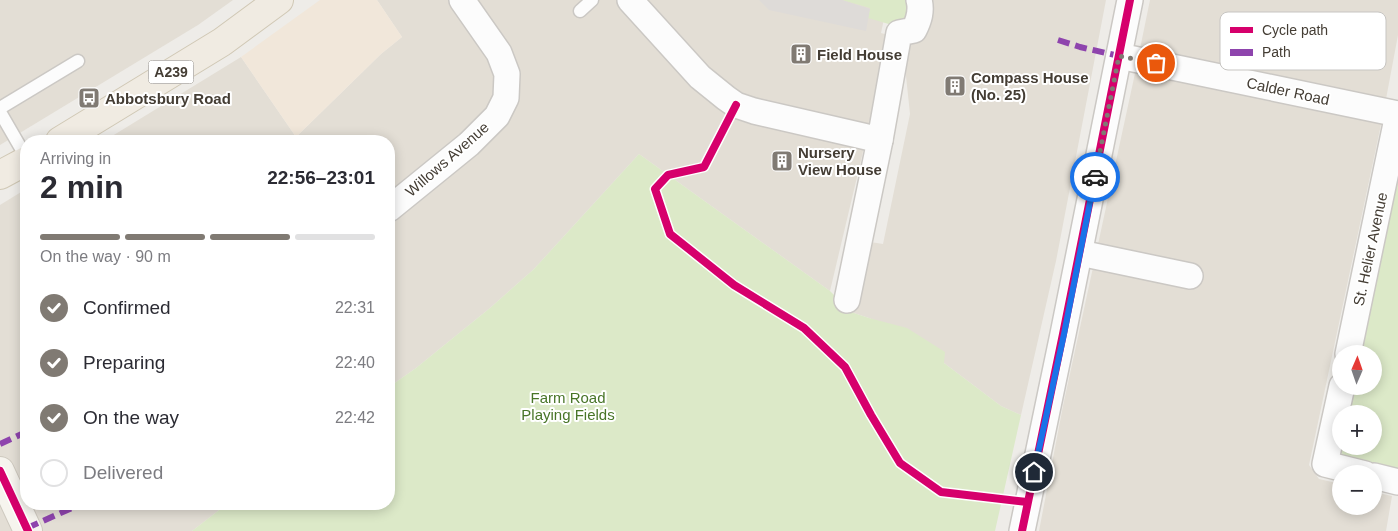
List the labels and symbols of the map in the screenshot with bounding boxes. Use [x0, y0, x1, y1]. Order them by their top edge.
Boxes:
legend [1220, 12, 1386, 70]
text: Cycle path [1262, 22, 1328, 38]
building icon: Field House [789, 42, 813, 66]
pin [1135, 42, 1177, 84]
text: Path [1262, 44, 1291, 60]
place label: Field House [817, 46, 902, 63]
road number: A239 [148, 61, 194, 84]
place label: Compass House (No. 25) [971, 69, 1089, 103]
building icon: Compass House (No. 25) [943, 74, 967, 98]
street label: Calder Road [1245, 74, 1331, 108]
bus stop icon: Abbotsbury Road [77, 86, 101, 110]
place label: Abbotsbury Road [105, 90, 231, 107]
street label: Willows Avenue [402, 118, 492, 200]
place label: Nursery View House [798, 144, 882, 178]
building icon: Nursery View House [770, 149, 794, 173]
courier [1070, 152, 1120, 202]
street label: St. Helier Avenue [1350, 191, 1390, 307]
north arrow [1332, 345, 1382, 395]
park label: Farm Road Playing Fields [521, 389, 615, 423]
pin [1013, 451, 1055, 493]

